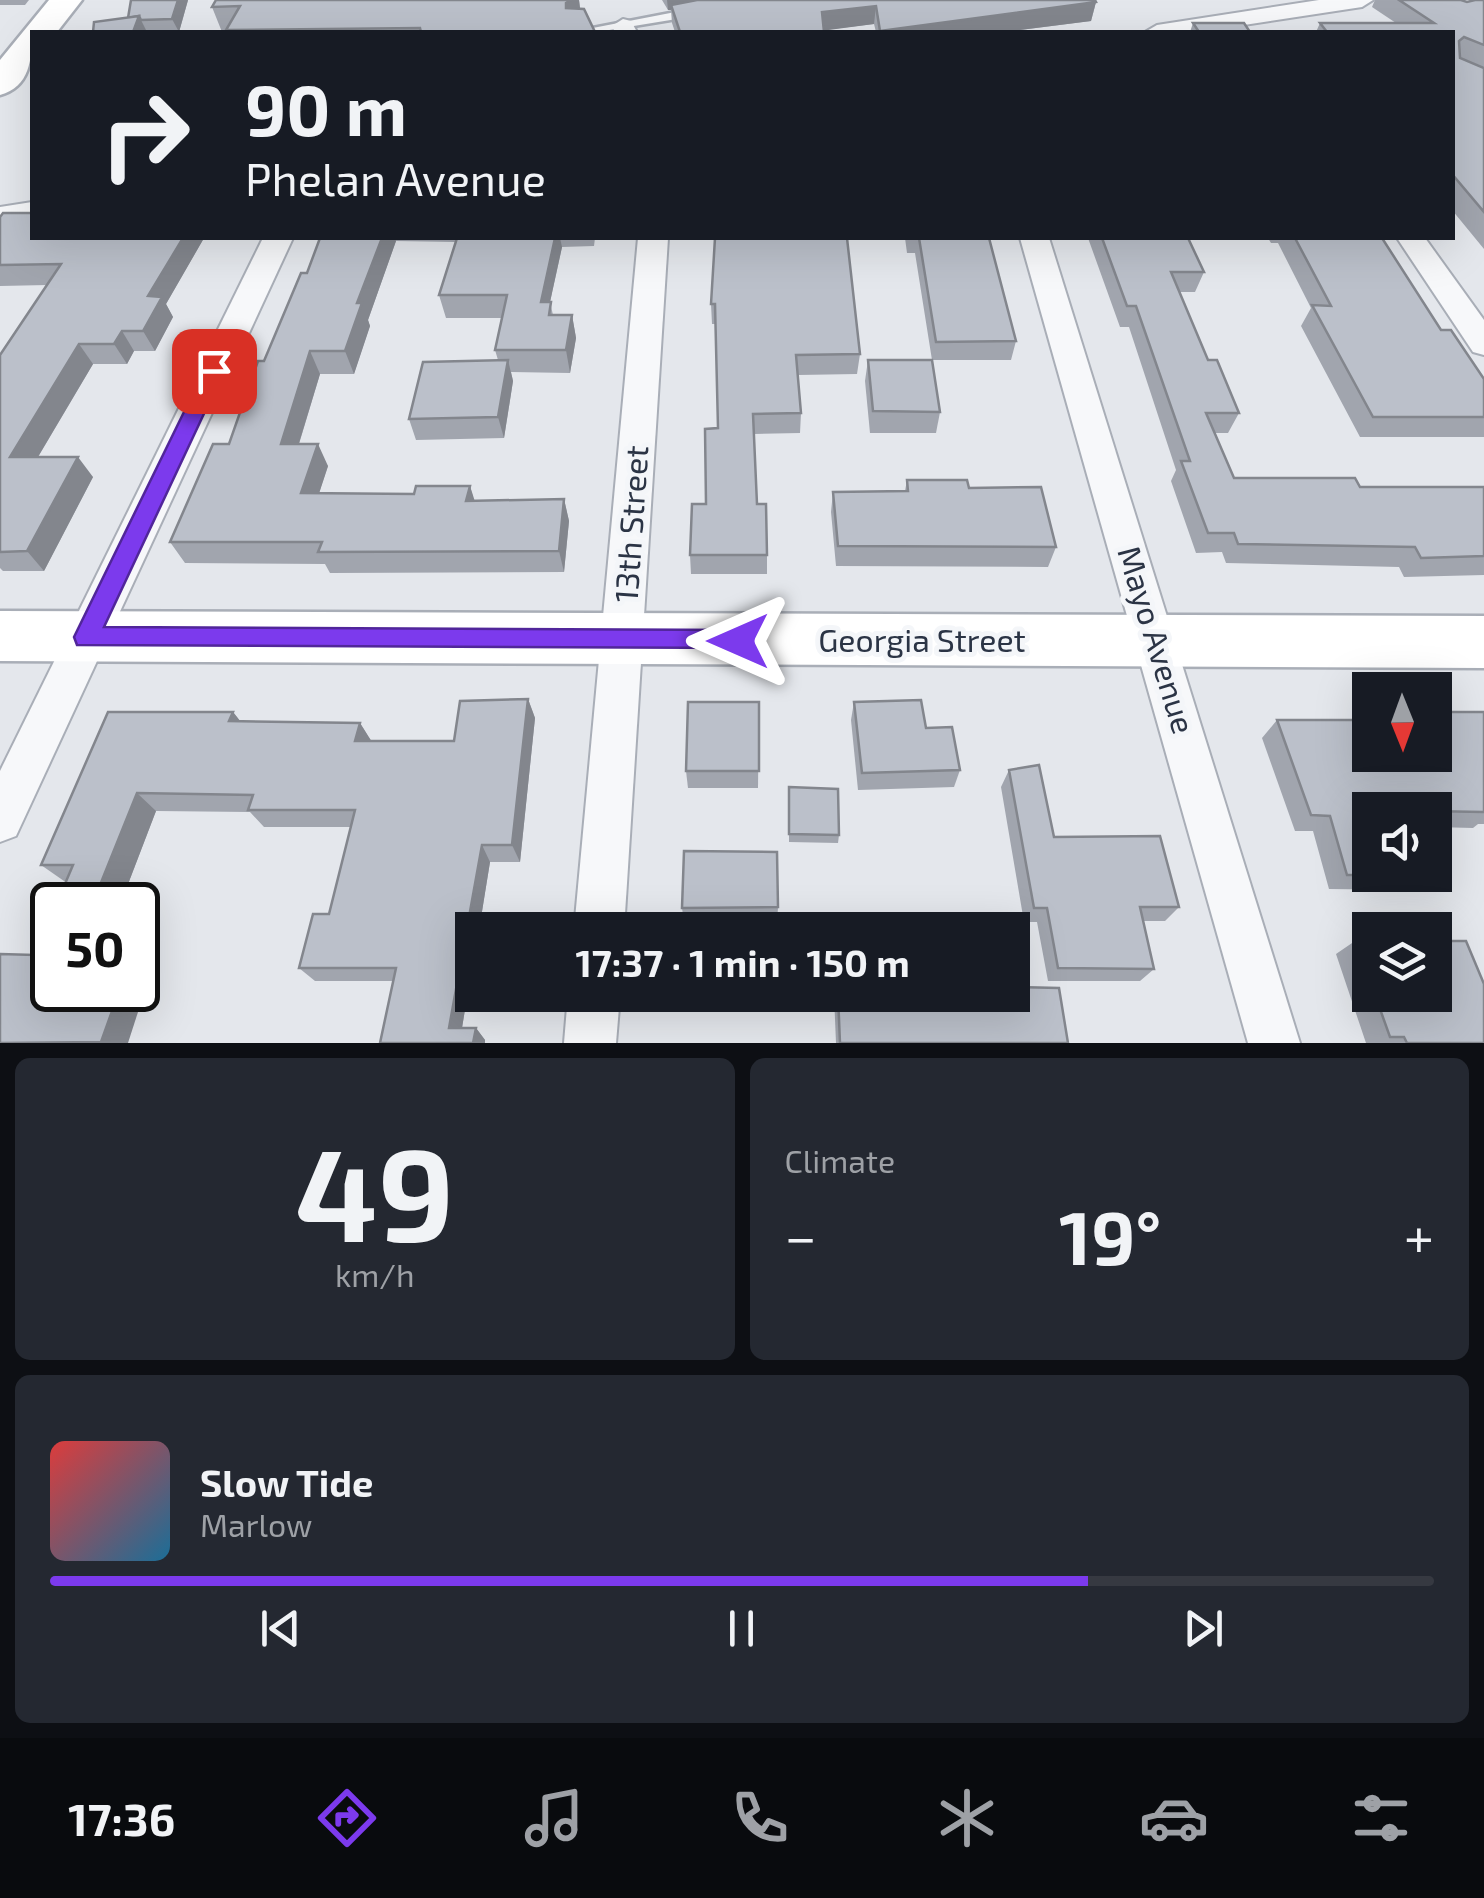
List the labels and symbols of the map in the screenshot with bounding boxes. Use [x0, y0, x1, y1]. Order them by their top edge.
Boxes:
pin [172, 329, 257, 414]
street label: 13th Street [606, 444, 654, 604]
street label: Mayo Avenue [1111, 541, 1204, 738]
position arrow [686, 589, 790, 693]
street label: Georgia Street [818, 620, 1026, 658]
north arrow [1352, 672, 1452, 772]
speed limit sign: 50 [30, 882, 160, 1012]

